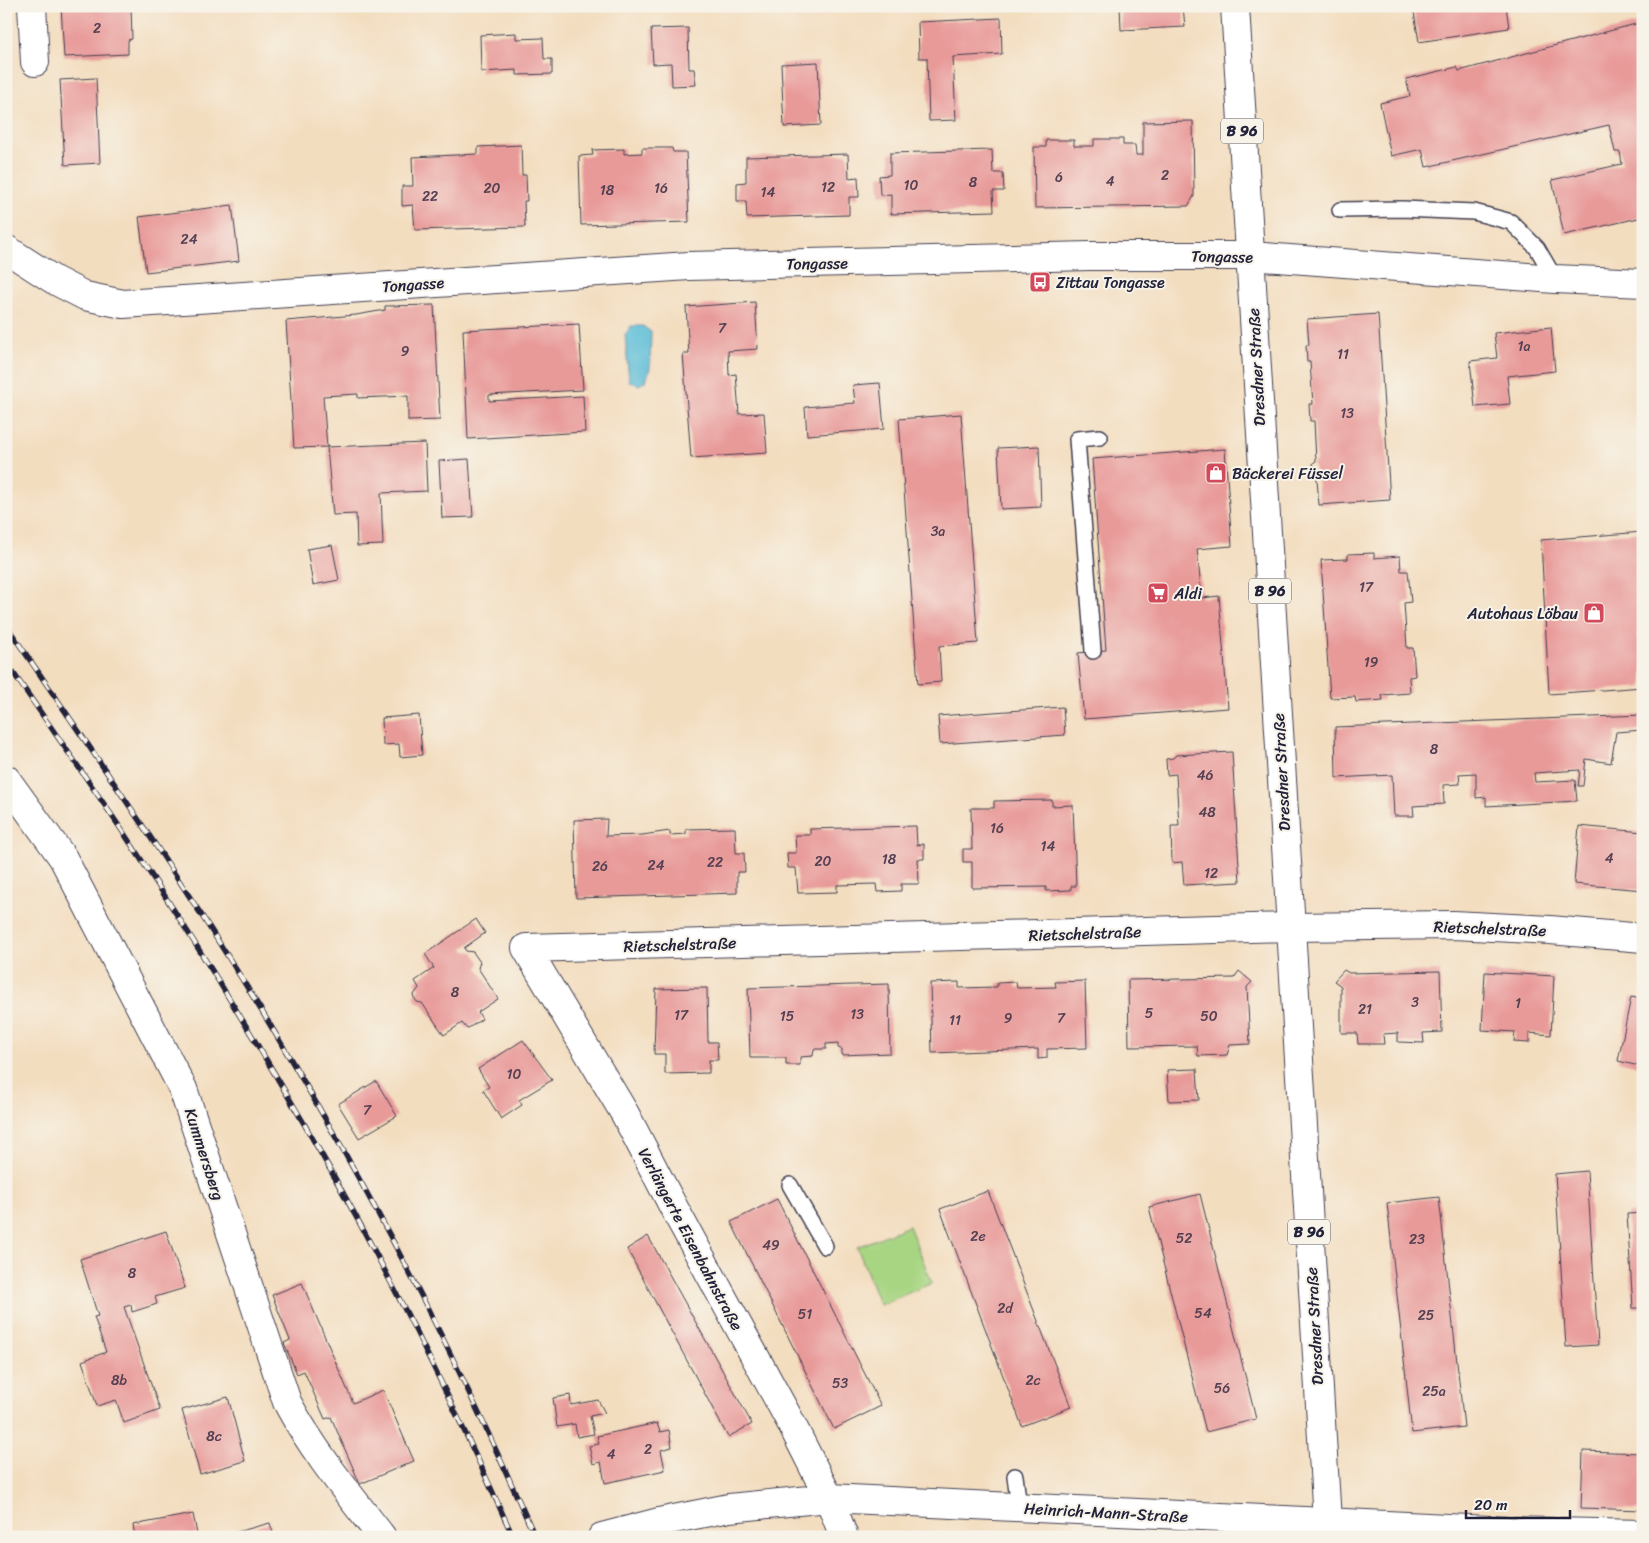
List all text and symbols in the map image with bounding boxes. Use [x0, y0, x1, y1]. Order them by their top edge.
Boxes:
house number: 2 [93, 16, 101, 41]
road number: B 96 [1221, 118, 1263, 144]
house number: 2 [1161, 163, 1169, 188]
house number: 6 [1055, 165, 1063, 190]
house number: 4 [1106, 169, 1115, 194]
house number: 8 [969, 170, 978, 195]
house number: 10 [904, 173, 919, 198]
house number: 12 [821, 175, 835, 200]
house number: 20 [484, 176, 501, 201]
house number: 16 [654, 176, 668, 201]
house number: 18 [600, 178, 615, 203]
house number: 14 [761, 180, 776, 205]
house number: 22 [422, 184, 438, 209]
house number: 24 [181, 227, 198, 252]
street label: Tongasse [1191, 241, 1254, 272]
street label: Tongasse [786, 248, 849, 279]
street label: Tongasse [381, 268, 445, 301]
place label: Zittau Tongasse [1056, 268, 1165, 297]
bus stop icon: Zittau Tongasse [1028, 270, 1052, 294]
street label: Dresdner Straße [1239, 307, 1274, 427]
house number: 7 [718, 316, 727, 341]
house number: 1a [1517, 334, 1531, 359]
house number: 9 [401, 339, 410, 364]
house number: 11 [1337, 342, 1349, 367]
house number: 13 [1340, 401, 1354, 426]
place label: Bäckerei Füssel [1232, 459, 1343, 488]
shop icon: Bäckerei Füssel [1204, 461, 1228, 485]
house number: 3a [931, 519, 945, 544]
house number: 17 [1359, 575, 1374, 600]
road number: B 96 [1249, 578, 1291, 604]
place label: Aldi [1173, 579, 1202, 608]
supermarket icon: Aldi [1146, 581, 1170, 605]
place label: Autohaus Löbau [1466, 599, 1578, 628]
shop icon: Autohaus Löbau [1582, 601, 1606, 625]
house number: 19 [1364, 650, 1379, 675]
street label: Dresdner Straße [1264, 712, 1299, 832]
house number: 8 [1430, 737, 1439, 762]
house number: 46 [1197, 763, 1213, 788]
house number: 48 [1198, 800, 1216, 825]
house number: 16 [990, 816, 1004, 841]
house number: 14 [1041, 834, 1056, 859]
house number: 4 [1605, 846, 1614, 871]
house number: 18 [882, 847, 897, 872]
house number: 20 [815, 849, 832, 874]
house number: 22 [707, 850, 723, 875]
house number: 24 [648, 853, 665, 878]
house number: 26 [592, 854, 608, 879]
house number: 12 [1204, 861, 1218, 886]
street label: Rietschelstraße [1433, 912, 1547, 945]
street label: Rietschelstraße [1028, 917, 1142, 950]
street label: Rietschelstraße [623, 928, 737, 961]
house number: 8 [451, 980, 460, 1005]
house number: 3 [1411, 990, 1419, 1015]
house number: 1 [1515, 991, 1521, 1016]
house number: 21 [1358, 997, 1372, 1022]
house number: 5 [1145, 1001, 1154, 1026]
house number: 13 [850, 1002, 864, 1027]
house number: 17 [674, 1003, 689, 1028]
house number: 15 [780, 1004, 795, 1029]
house number: 50 [1200, 1004, 1218, 1029]
house number: 9 [1004, 1006, 1013, 1031]
house number: 7 [1057, 1006, 1066, 1031]
house number: 11 [949, 1008, 961, 1033]
house number: 10 [507, 1062, 522, 1087]
house number: 7 [363, 1098, 372, 1123]
street label: Kummersberg [176, 1104, 233, 1204]
street label: Verlängerte Eisenbahnstraße [630, 1142, 751, 1336]
road number: B 96 [1288, 1220, 1330, 1244]
house number: 2e [970, 1224, 986, 1249]
house number: 52 [1176, 1226, 1192, 1251]
house number: 23 [1409, 1227, 1425, 1252]
house number: 49 [762, 1233, 780, 1258]
house number: 8 [128, 1261, 137, 1286]
street label: Dresdner Straße [1297, 1266, 1332, 1386]
house number: 2d [997, 1296, 1014, 1321]
house number: 54 [1194, 1301, 1212, 1326]
house number: 51 [798, 1302, 812, 1327]
house number: 25 [1418, 1303, 1435, 1328]
house number: 8b [111, 1368, 127, 1393]
house number: 2c [1025, 1368, 1041, 1393]
house number: 53 [832, 1371, 848, 1396]
house number: 56 [1214, 1376, 1230, 1401]
house number: 25a [1422, 1379, 1446, 1404]
house number: 8c [206, 1424, 222, 1449]
house number: 2 [644, 1437, 652, 1462]
house number: 4 [607, 1442, 616, 1467]
scale bar [1466, 1488, 1570, 1520]
text: 20 m [1474, 1492, 1508, 1518]
street label: Heinrich-Mann-Straße [1023, 1494, 1189, 1531]

